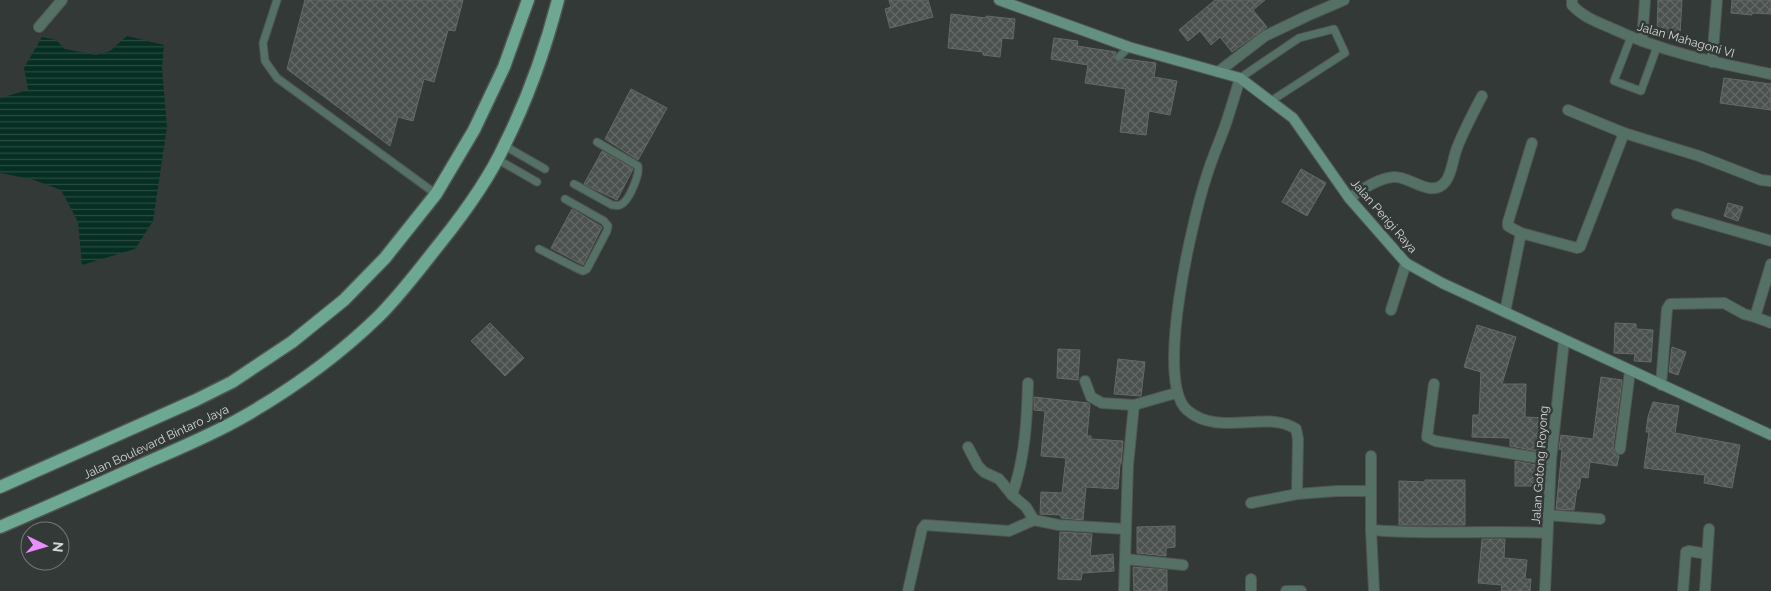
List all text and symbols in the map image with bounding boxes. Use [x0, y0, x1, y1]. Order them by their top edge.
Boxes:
street label: Jalan Mahagoni VI [1636, 19, 1736, 61]
street label: Jalan Perigi Raya [1348, 176, 1420, 256]
street label: Jalan Boulevard Bintaro Jaya [81, 402, 231, 482]
street label: Jalan Gotong Royong [1529, 405, 1551, 525]
north arrow [20, 521, 70, 571]
text: N [50, 541, 66, 553]

